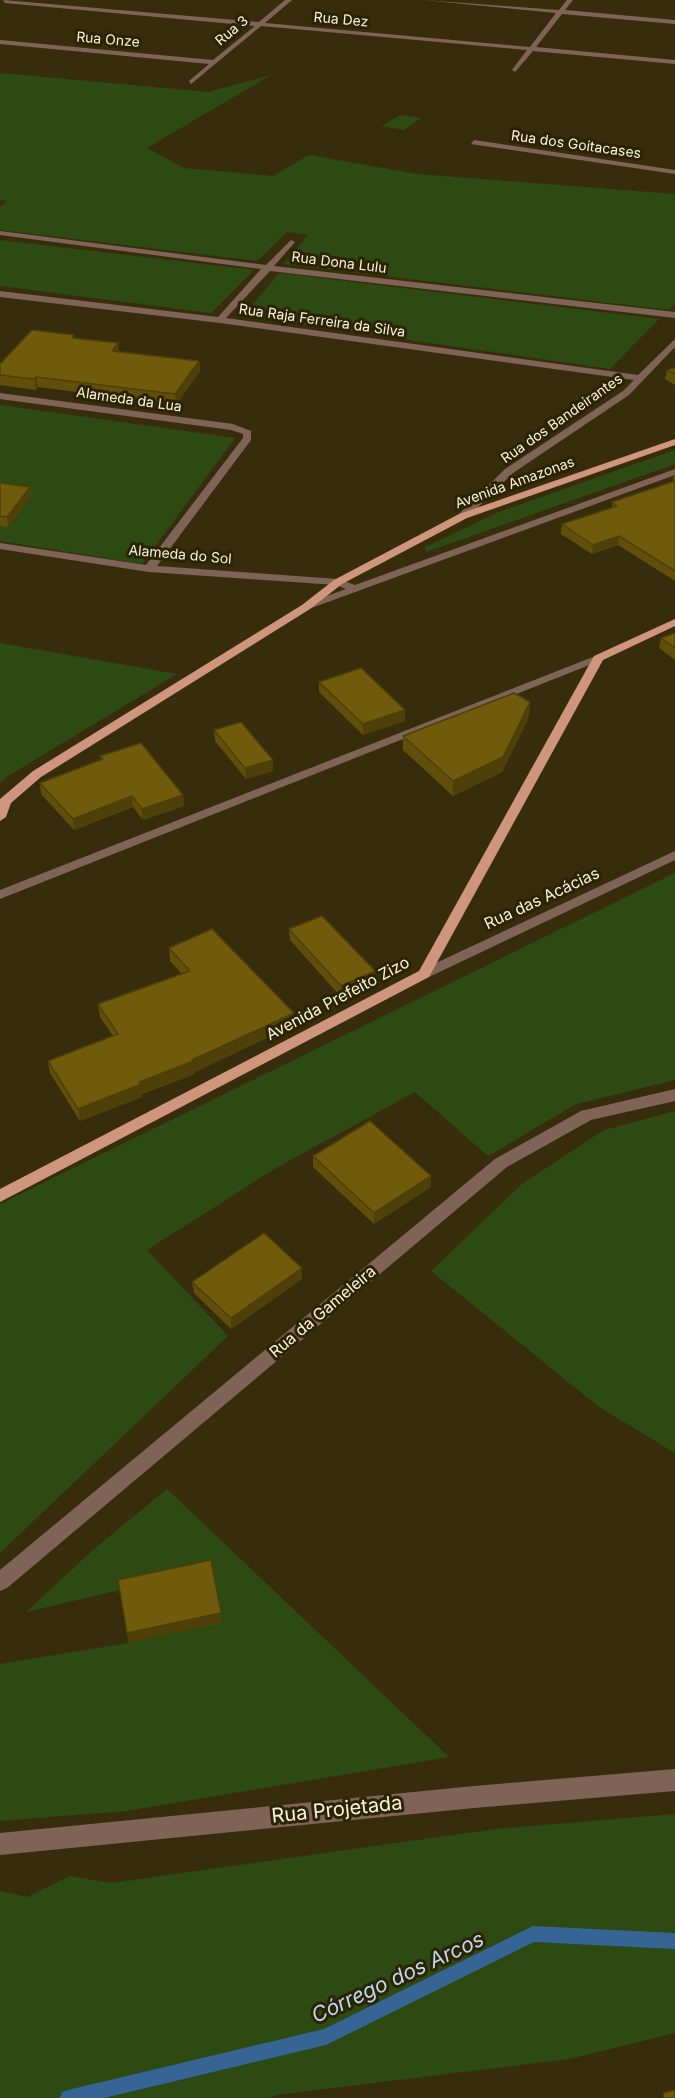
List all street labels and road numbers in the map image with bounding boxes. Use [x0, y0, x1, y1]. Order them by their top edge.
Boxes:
street label: Rua Dez [313, 9, 369, 31]
street label: Rua 3 [212, 12, 252, 50]
street label: Rua Onze [76, 29, 140, 51]
street label: Rua dos Goitacases [510, 128, 642, 162]
street label: Rua Dona Lulu [291, 249, 387, 277]
street label: Rua Raja Ferreira da Silva [238, 301, 406, 341]
street label: Rua dos Bandeirantes [498, 371, 626, 467]
street label: Alameda da Lua [75, 384, 183, 416]
street label: Avenida Amazonas [453, 454, 577, 512]
street label: Alameda do Sol [128, 542, 232, 568]
street label: Rua das Acácias [481, 864, 603, 934]
street label: Avenida Prefeito Zizo [263, 953, 413, 1045]
street label: Rua da Gameleira [266, 1262, 380, 1362]
street label: Rua Projetada [270, 1791, 404, 1829]

